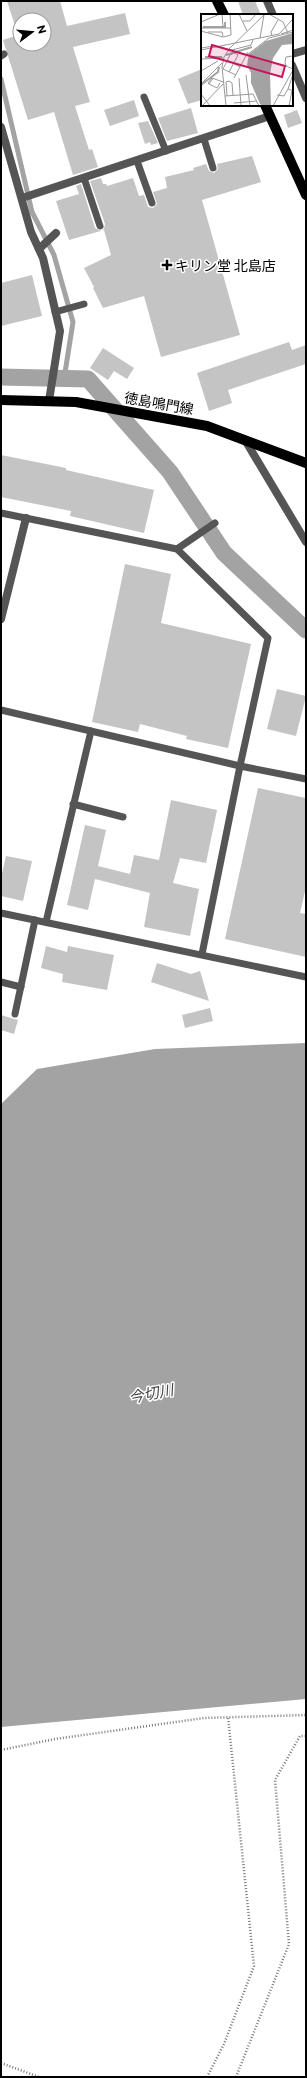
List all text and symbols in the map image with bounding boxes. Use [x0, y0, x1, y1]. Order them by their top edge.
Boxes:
north arrow [12, 12, 52, 52]
inset map [201, 14, 293, 106]
text: N [35, 23, 49, 35]
place label: キリン堂 北島店 [175, 257, 276, 274]
marker: キリン堂 北島店 [162, 260, 172, 270]
street label: 徳島鳴門線 [123, 389, 195, 417]
water label: 今切川 [127, 1379, 177, 1406]

